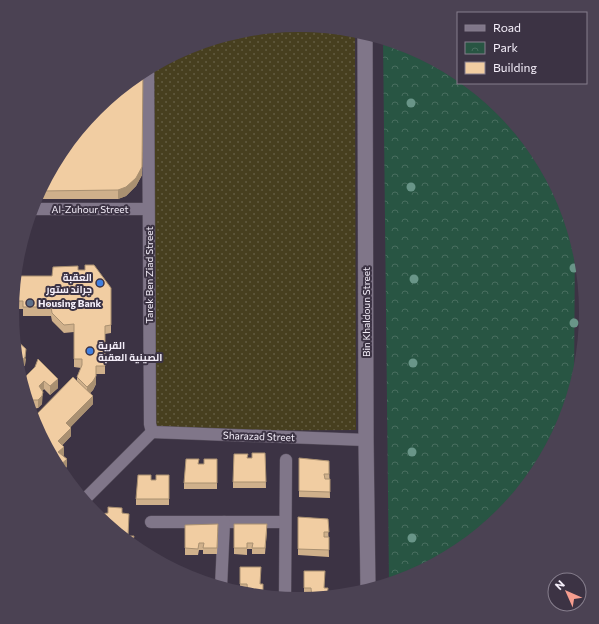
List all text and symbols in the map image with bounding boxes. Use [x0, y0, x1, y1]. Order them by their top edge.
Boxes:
legend [457, 12, 587, 84]
text: Road [493, 20, 521, 34]
text: Park [493, 40, 519, 54]
text: Building [493, 60, 537, 74]
street label: Al-Zuhour Street [52, 203, 129, 215]
street label: Tarek Ben Ziad Street [143, 226, 155, 324]
street label: Bin Khaldoun Street [360, 267, 372, 357]
place label: العقبة جراند ستور [45, 271, 92, 296]
marker: العقبة جراند ستور [95, 278, 105, 288]
place label: Housing Bank [38, 297, 101, 309]
marker: Housing Bank [25, 298, 35, 308]
place label: القرية الصينية العقبة [98, 339, 162, 364]
marker: القرية الصينية العقبة [85, 346, 95, 356]
street label: Sharazad Street [223, 429, 295, 443]
north arrow [547, 572, 587, 612]
text: N [552, 577, 567, 592]

